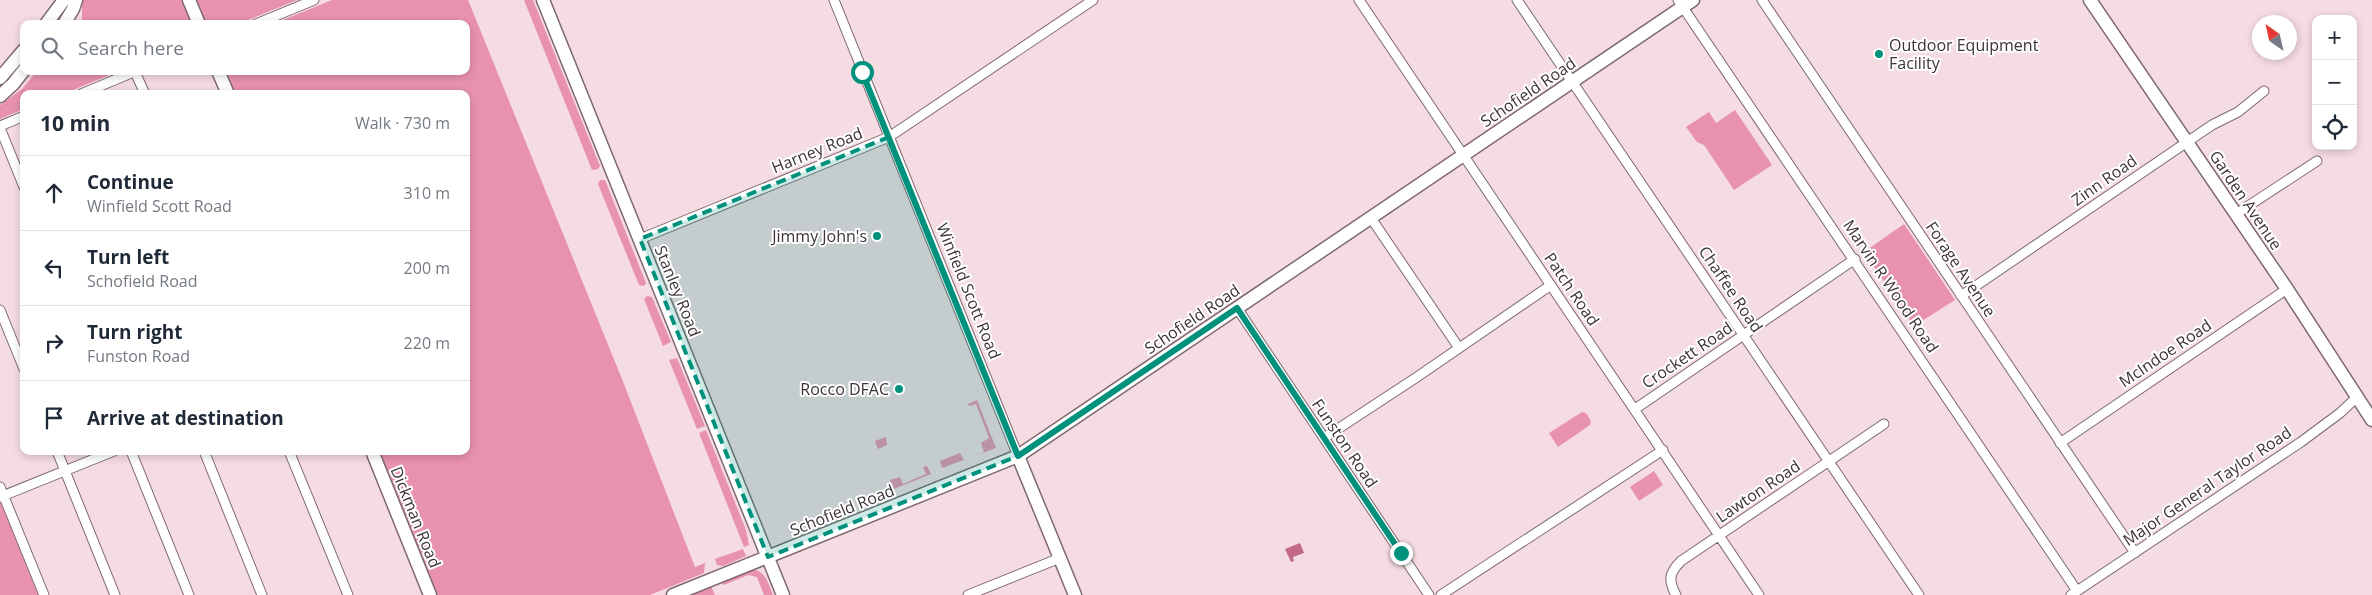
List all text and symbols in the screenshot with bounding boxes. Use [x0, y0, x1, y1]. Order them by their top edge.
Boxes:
north arrow [2252, 15, 2297, 60]
map controls [2312, 15, 2357, 150]
button: + [2312, 15, 2357, 60]
search box [20, 20, 470, 75]
icon: search [38, 34, 66, 62]
place label: Outdoor Equipment Facility [1889, 34, 2039, 74]
text: Search here [78, 35, 184, 61]
marker: Outdoor Equipment Facility [1873, 48, 1885, 60]
street label: Schofield Road [1476, 52, 1580, 132]
button: − [2312, 60, 2357, 105]
route start [851, 61, 874, 84]
button: locate [2312, 105, 2357, 150]
text: 10 min [40, 109, 110, 137]
text: Walk · 730 m [355, 112, 450, 134]
street label: Harney Road [768, 122, 866, 178]
street label: Garden Avenue [2205, 146, 2287, 254]
street label: Zinn Road [2067, 149, 2141, 211]
text: Continue [87, 169, 174, 195]
icon: ahead [40, 179, 68, 207]
text: 310 m [404, 182, 450, 204]
text: Winfield Scott Road [87, 195, 232, 217]
street label: Marvin R Wood Road [1838, 215, 1944, 357]
street label: Forage Avenue [1921, 217, 2001, 321]
street label: Winfield Scott Road [932, 220, 1006, 362]
place label: Jimmy John's [770, 225, 867, 247]
marker: Jimmy John's [871, 230, 883, 242]
street label: Chaffee Road [1694, 241, 1768, 337]
street label: Stanley Road [650, 242, 706, 340]
text: Turn left [87, 244, 169, 270]
street label: Patch Road [1539, 248, 1605, 330]
icon: left [40, 254, 68, 282]
text: 200 m [404, 257, 450, 279]
text: Schofield Road [87, 270, 197, 292]
street label: Schofield Road [1140, 279, 1244, 359]
street label: McIndoe Road [2114, 314, 2216, 392]
street label: Crockett Road [1637, 317, 1737, 393]
text: Turn right [87, 319, 182, 345]
icon: right [40, 329, 68, 357]
text: 220 m [404, 332, 450, 354]
text: Funston Road [87, 345, 190, 367]
place label: Rocco DFAC [800, 378, 889, 400]
marker: Rocco DFAC [893, 383, 905, 395]
street label: Funston Road [1307, 394, 1383, 492]
icon: arrive [40, 404, 68, 432]
text: Arrive at destination [87, 405, 284, 431]
street label: Major General Taylor Road [2118, 421, 2296, 551]
street label: Lawton Road [1712, 455, 1804, 527]
street label: Dickman Road [386, 463, 446, 571]
street label: Schofield Road [787, 479, 897, 541]
route end [1390, 542, 1413, 565]

